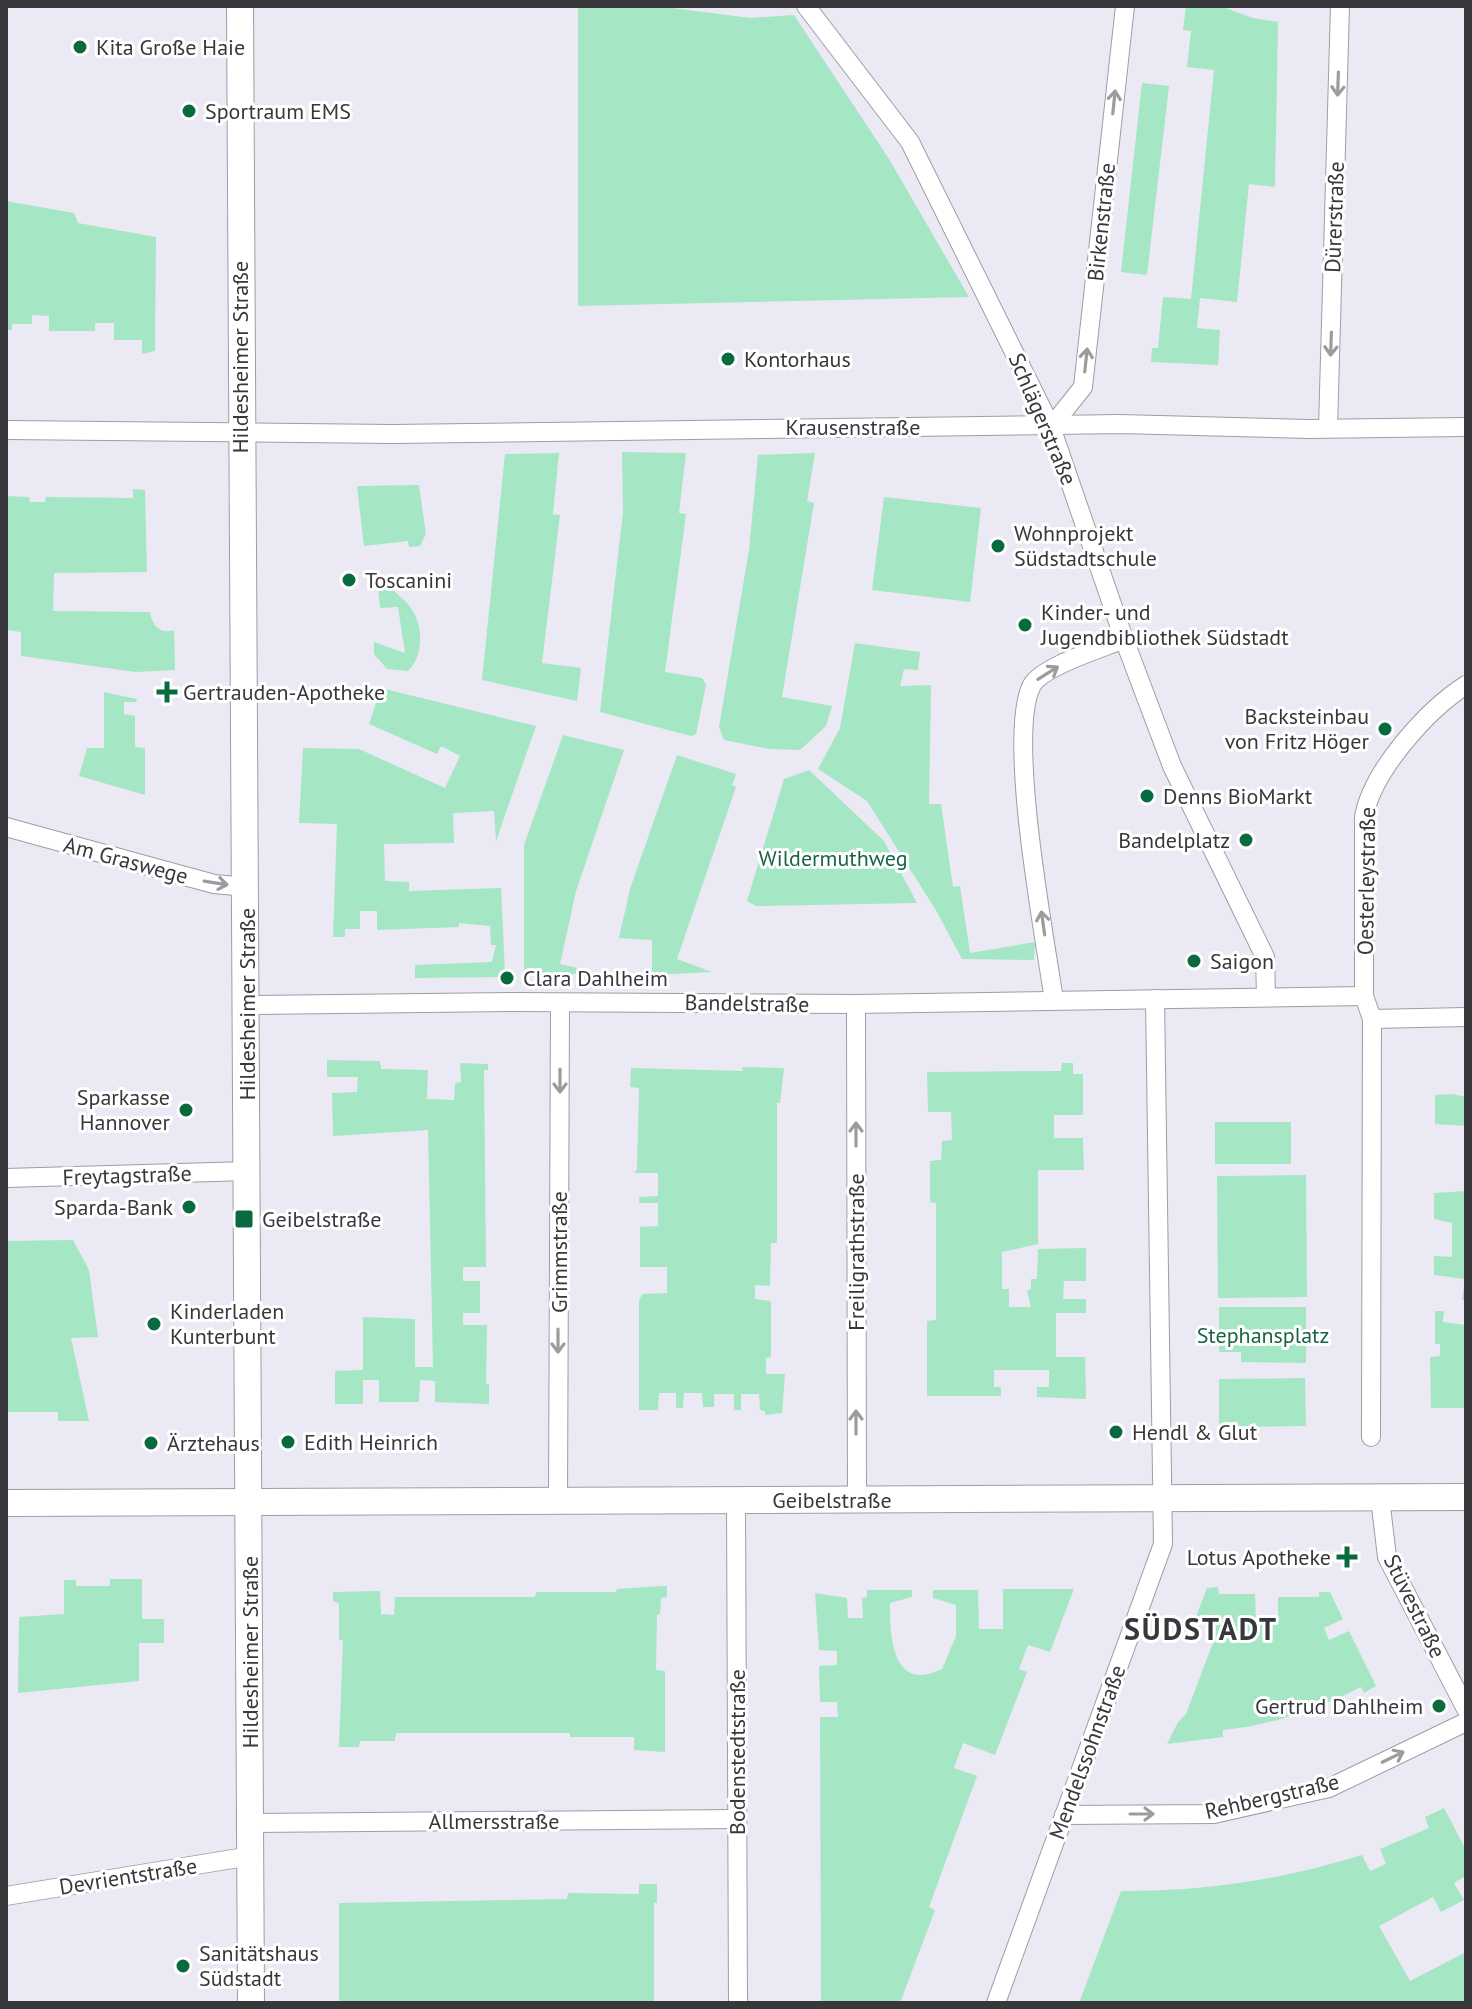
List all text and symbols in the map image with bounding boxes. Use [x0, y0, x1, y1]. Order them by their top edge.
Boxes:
place label: Kita Große Haie [96, 33, 245, 61]
marker: Kita Große Haie [71, 38, 89, 56]
one-way arrow [1331, 70, 1346, 97]
one-way arrow [1107, 89, 1122, 116]
place label: Sportraum EMS [205, 97, 351, 125]
marker: Sportraum EMS [180, 102, 198, 120]
street label: Birkenstraße [1081, 161, 1121, 283]
street label: Dürerstraße [1318, 161, 1350, 273]
street label: Hildesheimer Straße [226, 261, 254, 453]
one-way arrow [1323, 330, 1338, 357]
place label: Kontorhaus [744, 345, 851, 373]
one-way arrow [1078, 347, 1093, 374]
street label: Schlägerstraße [1003, 349, 1083, 489]
marker: Kontorhaus [719, 350, 737, 368]
street label: Krausenstraße [786, 413, 920, 441]
place label: Wohnprojekt Südstadtschule [1014, 519, 1157, 572]
marker: Wohnprojekt Südstadtschule [989, 537, 1007, 555]
place label: Toscanini [365, 566, 452, 594]
marker: Toscanini [340, 571, 358, 589]
place label: Kinder- und Jugendbibliothek Südstadt [1040, 598, 1289, 651]
marker: Kinder- und Jugendbibliothek Südstadt [1016, 616, 1034, 634]
one-way arrow [1036, 665, 1059, 681]
place label: Gertrauden-Apotheke [183, 678, 385, 706]
marker: Gertrauden-Apotheke [158, 683, 176, 701]
place label: Backsteinbau von Fritz Höger [1225, 702, 1370, 755]
marker: Backsteinbau von Fritz Höger [1376, 720, 1394, 738]
place label: Denns BioMarkt [1163, 782, 1313, 810]
marker: Denns BioMarkt [1138, 787, 1156, 805]
street label: Oesterleystraße [1351, 807, 1381, 955]
place label: Bandelplatz [1118, 826, 1230, 854]
street label: Am Graswege [61, 830, 191, 890]
marker: Bandelplatz [1237, 831, 1255, 849]
park label: Wildermuthweg [759, 844, 907, 872]
one-way arrow [203, 877, 229, 892]
street label: Hildesheimer Straße [233, 908, 261, 1100]
one-way arrow [1035, 911, 1050, 936]
place label: Saigon [1210, 947, 1274, 975]
marker: Saigon [1185, 952, 1203, 970]
place label: Clara Dahlheim [523, 964, 668, 992]
marker: Clara Dahlheim [498, 969, 516, 987]
street label: Bandelstraße [684, 988, 810, 1018]
one-way arrow [552, 1067, 568, 1094]
place label: Sparkasse Hannover [77, 1083, 171, 1136]
marker: Sparkasse Hannover [177, 1101, 195, 1119]
one-way arrow [848, 1121, 864, 1148]
street label: Freytagstraße [62, 1159, 192, 1191]
street label: Freiligrathstraße [842, 1173, 870, 1331]
street label: Grimmstraße [545, 1191, 573, 1313]
place label: Sparda-Bank [54, 1193, 173, 1221]
marker: Sparda-Bank [180, 1198, 198, 1216]
place label: Geibelstraße [262, 1205, 381, 1233]
marker: Geibelstraße [233, 1208, 255, 1230]
place label: Kinderladen Kunterbunt [170, 1297, 284, 1350]
marker: Kinderladen Kunterbunt [145, 1315, 163, 1333]
park label: Stephansplatz [1197, 1321, 1329, 1349]
one-way arrow [550, 1327, 566, 1354]
one-way arrow [848, 1409, 864, 1436]
place label: Hendl & Glut [1132, 1418, 1258, 1446]
marker: Hendl & Glut [1107, 1423, 1125, 1441]
place label: Edith Heinrich [304, 1428, 438, 1456]
place label: Ärztehaus [167, 1429, 260, 1457]
marker: Edith Heinrich [279, 1433, 297, 1451]
marker: Ärztehaus [142, 1434, 160, 1452]
street label: Geibelstraße [772, 1486, 892, 1514]
place label: Lotus Apotheke [1187, 1543, 1331, 1571]
marker: Lotus Apotheke [1338, 1548, 1356, 1566]
street label: Stüvestraße [1378, 1550, 1452, 1662]
street label: Hildesheimer Straße [236, 1556, 264, 1748]
district label: SÜDSTADT [1124, 1609, 1278, 1648]
street label: Mendelssohnstraße [1042, 1661, 1132, 1843]
street label: Bodenstedtstraße [723, 1669, 751, 1835]
place label: Gertrud Dahlheim [1255, 1692, 1423, 1720]
marker: Gertrud Dahlheim [1430, 1697, 1448, 1715]
one-way arrow [1380, 1749, 1404, 1764]
street label: Rehbergstraße [1202, 1767, 1342, 1825]
one-way arrow [1128, 1806, 1155, 1822]
street label: Allmersstraße [429, 1807, 559, 1835]
street label: Devrientstraße [57, 1851, 199, 1901]
place label: Sanitätshaus Südstadt [199, 1939, 319, 1992]
marker: Sanitätshaus Südstadt [174, 1957, 192, 1975]

